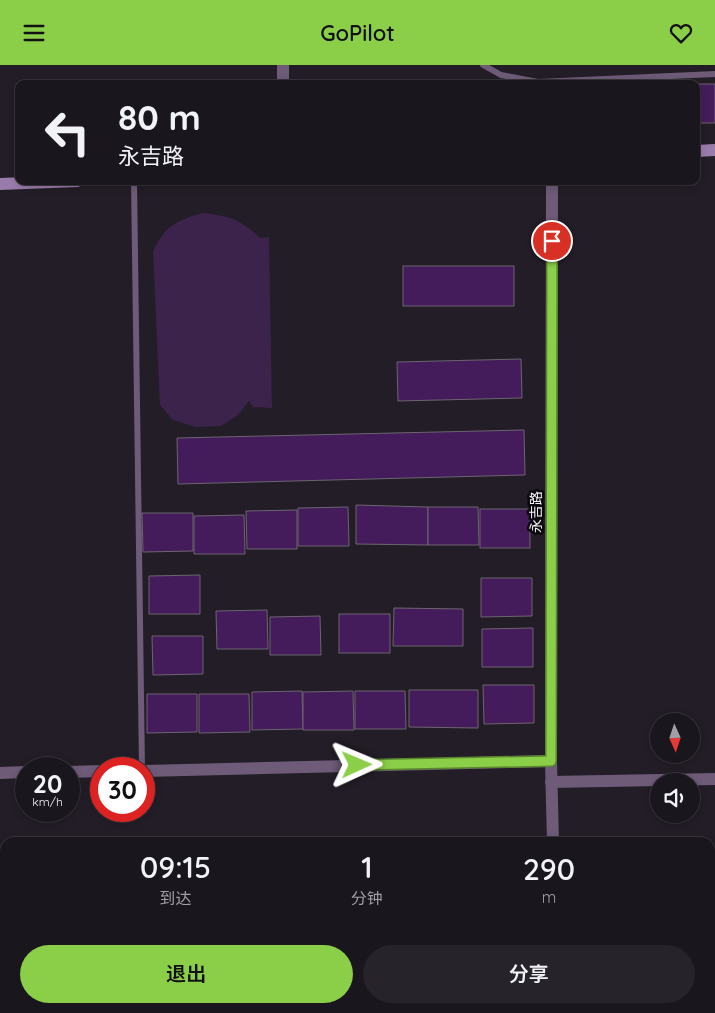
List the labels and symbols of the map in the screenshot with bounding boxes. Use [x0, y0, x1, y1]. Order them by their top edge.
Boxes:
pin [531, 220, 573, 262]
street label: 永吉路 [527, 491, 545, 533]
north arrow [650, 713, 700, 763]
position arrow [330, 738, 382, 790]
speed limit sign: 30 [90, 757, 155, 822]

